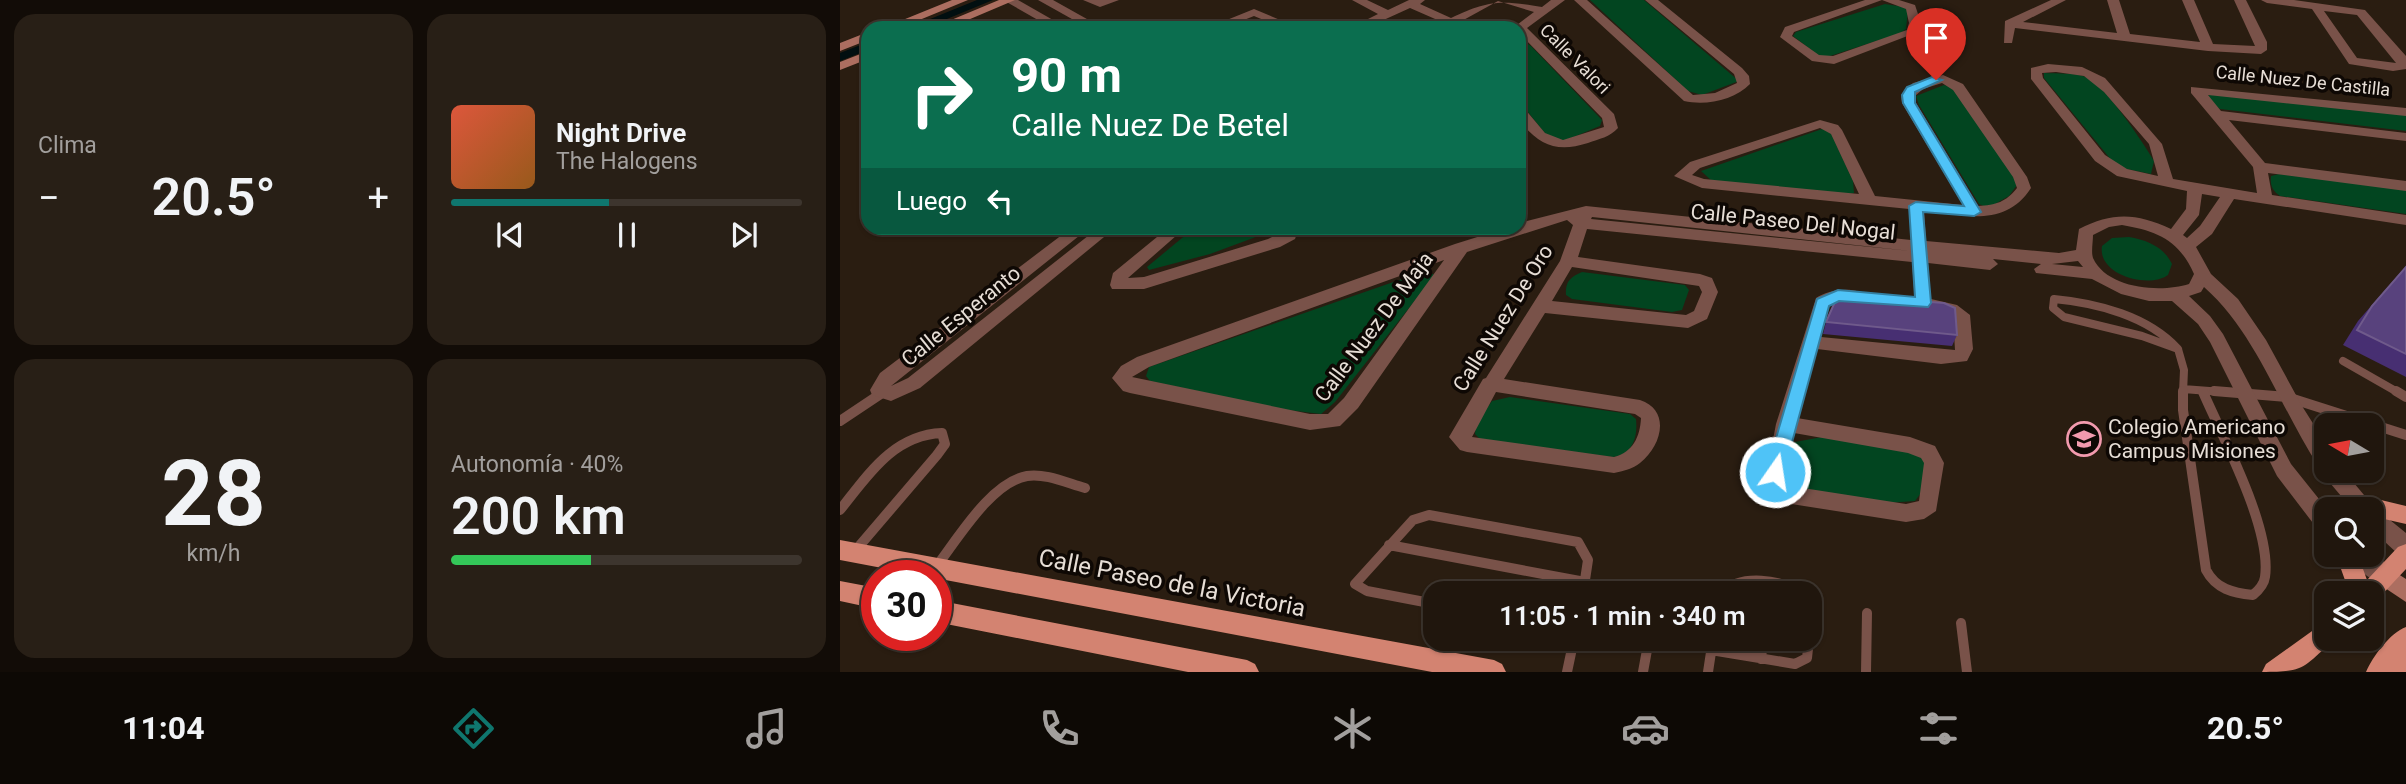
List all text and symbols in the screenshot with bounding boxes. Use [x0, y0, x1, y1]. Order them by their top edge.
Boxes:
pin [1906, 8, 1966, 80]
street label: Calle Valori [1536, 19, 1615, 98]
icon: arrive [1917, 19, 1955, 57]
text: 90 m [1011, 47, 1122, 104]
icon: right [896, 49, 987, 140]
street label: Calle Nuez De Castilla [2215, 61, 2391, 100]
text: Calle Nuez De Betel [1011, 106, 1289, 144]
text: Night Drive [556, 118, 686, 148]
text: Clima [38, 132, 97, 159]
text: The Halogens [556, 148, 698, 175]
text: 20.5° [152, 167, 276, 228]
text: − [38, 176, 60, 220]
text: + [367, 176, 389, 220]
icon: left [981, 182, 1019, 220]
text: Luego [896, 186, 967, 216]
street label: Calle Paseo Del Nogal [1689, 199, 1897, 245]
icon: previous [491, 216, 529, 254]
icon: pause [608, 216, 646, 254]
icon: next [725, 216, 763, 254]
street label: Calle Nuez De Oro [1448, 240, 1558, 396]
street label: Calle Nuez De Maja [1310, 247, 1438, 407]
street label: Calle Esperanto [897, 261, 1025, 371]
north arrow [2314, 413, 2384, 483]
map controls [2314, 413, 2384, 651]
place label: Colegio Americano Campus Misiones [2108, 415, 2285, 463]
school or university icon: Colegio Americano Campus Misiones [2065, 420, 2103, 458]
position arrow [1738, 435, 1812, 509]
text: 28 [161, 441, 266, 547]
text: Autonomía · 40% [451, 451, 623, 478]
text: 200 km [451, 486, 626, 547]
button: search [2314, 497, 2384, 567]
text: km/h [187, 540, 241, 567]
street label: Calle Paseo de la Victoria [1036, 543, 1308, 623]
speed limit sign: 30 [861, 560, 952, 651]
button: layers [2314, 581, 2384, 651]
text: 11:05 · 1 min · 340 m [1499, 601, 1746, 631]
icon: directions [449, 704, 498, 753]
icon: music [742, 704, 791, 753]
icon: phone [1035, 704, 1084, 753]
icon: climate [1328, 704, 1377, 753]
icon: car [1621, 704, 1670, 753]
icon: filters [1914, 704, 1963, 753]
text: 11:04 [122, 709, 204, 747]
text: 20.5° [2207, 709, 2284, 747]

